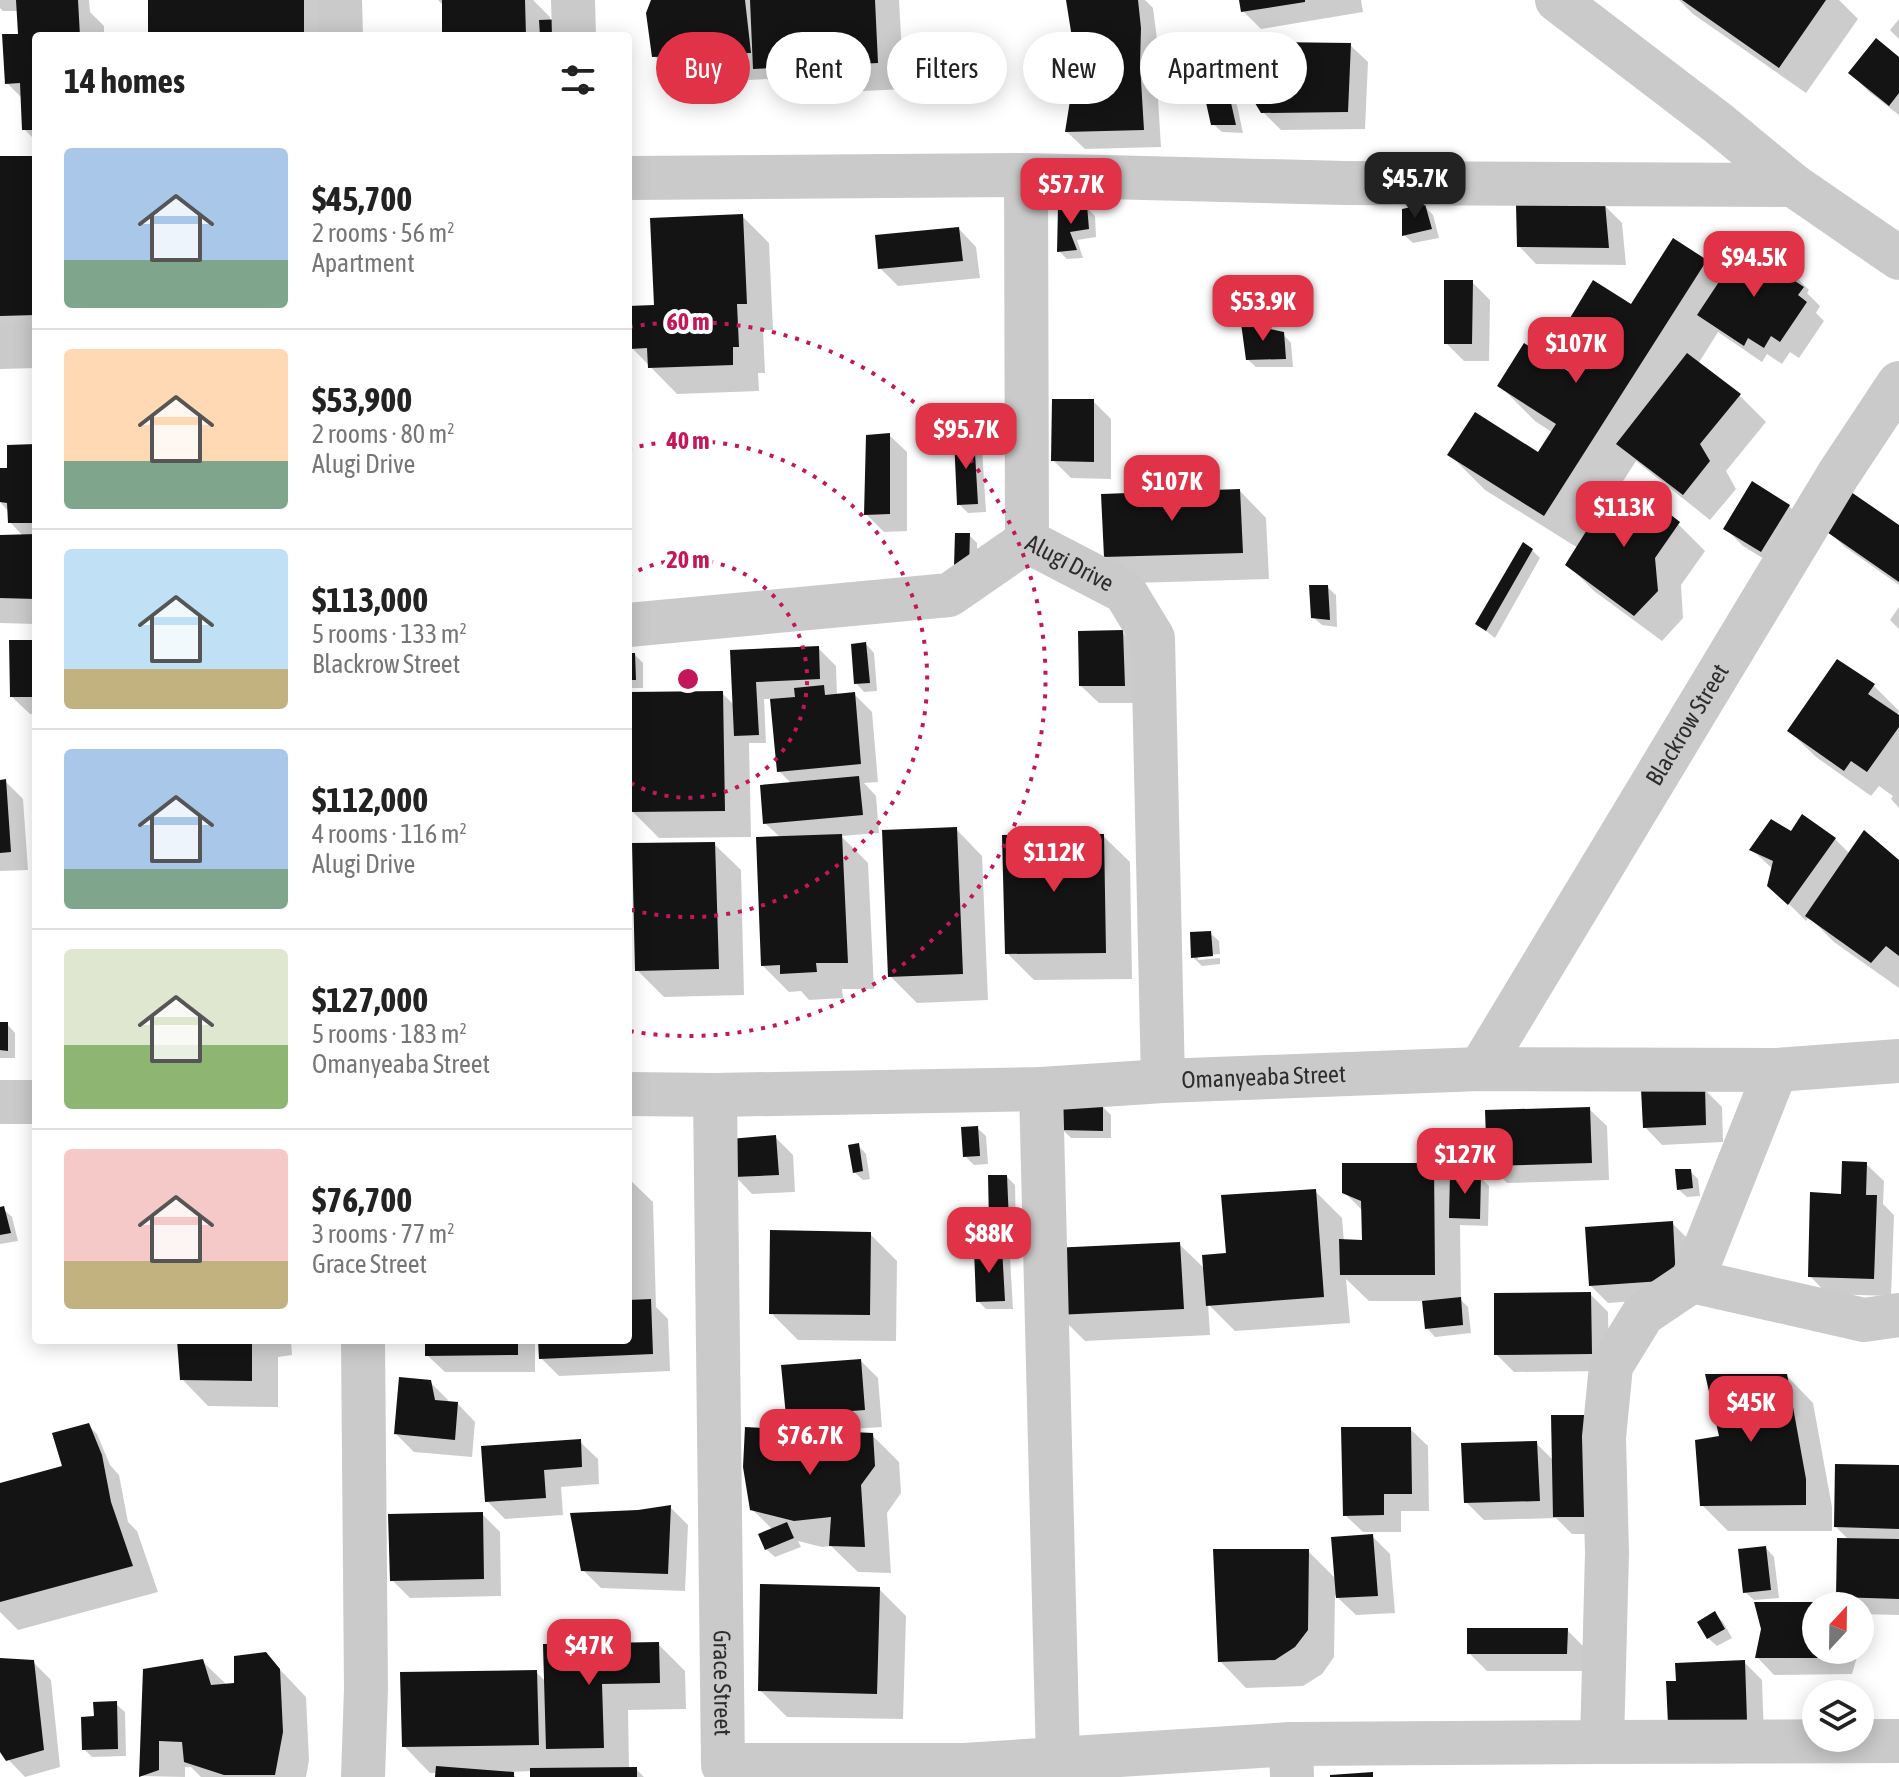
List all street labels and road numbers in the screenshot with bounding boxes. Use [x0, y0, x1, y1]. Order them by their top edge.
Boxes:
street label: Alugi Drive [1021, 529, 1118, 597]
street label: Blackrow Street [1640, 659, 1734, 790]
street label: Omanyeaba Street [1181, 1060, 1346, 1093]
street label: Grace Street [708, 1630, 737, 1736]

